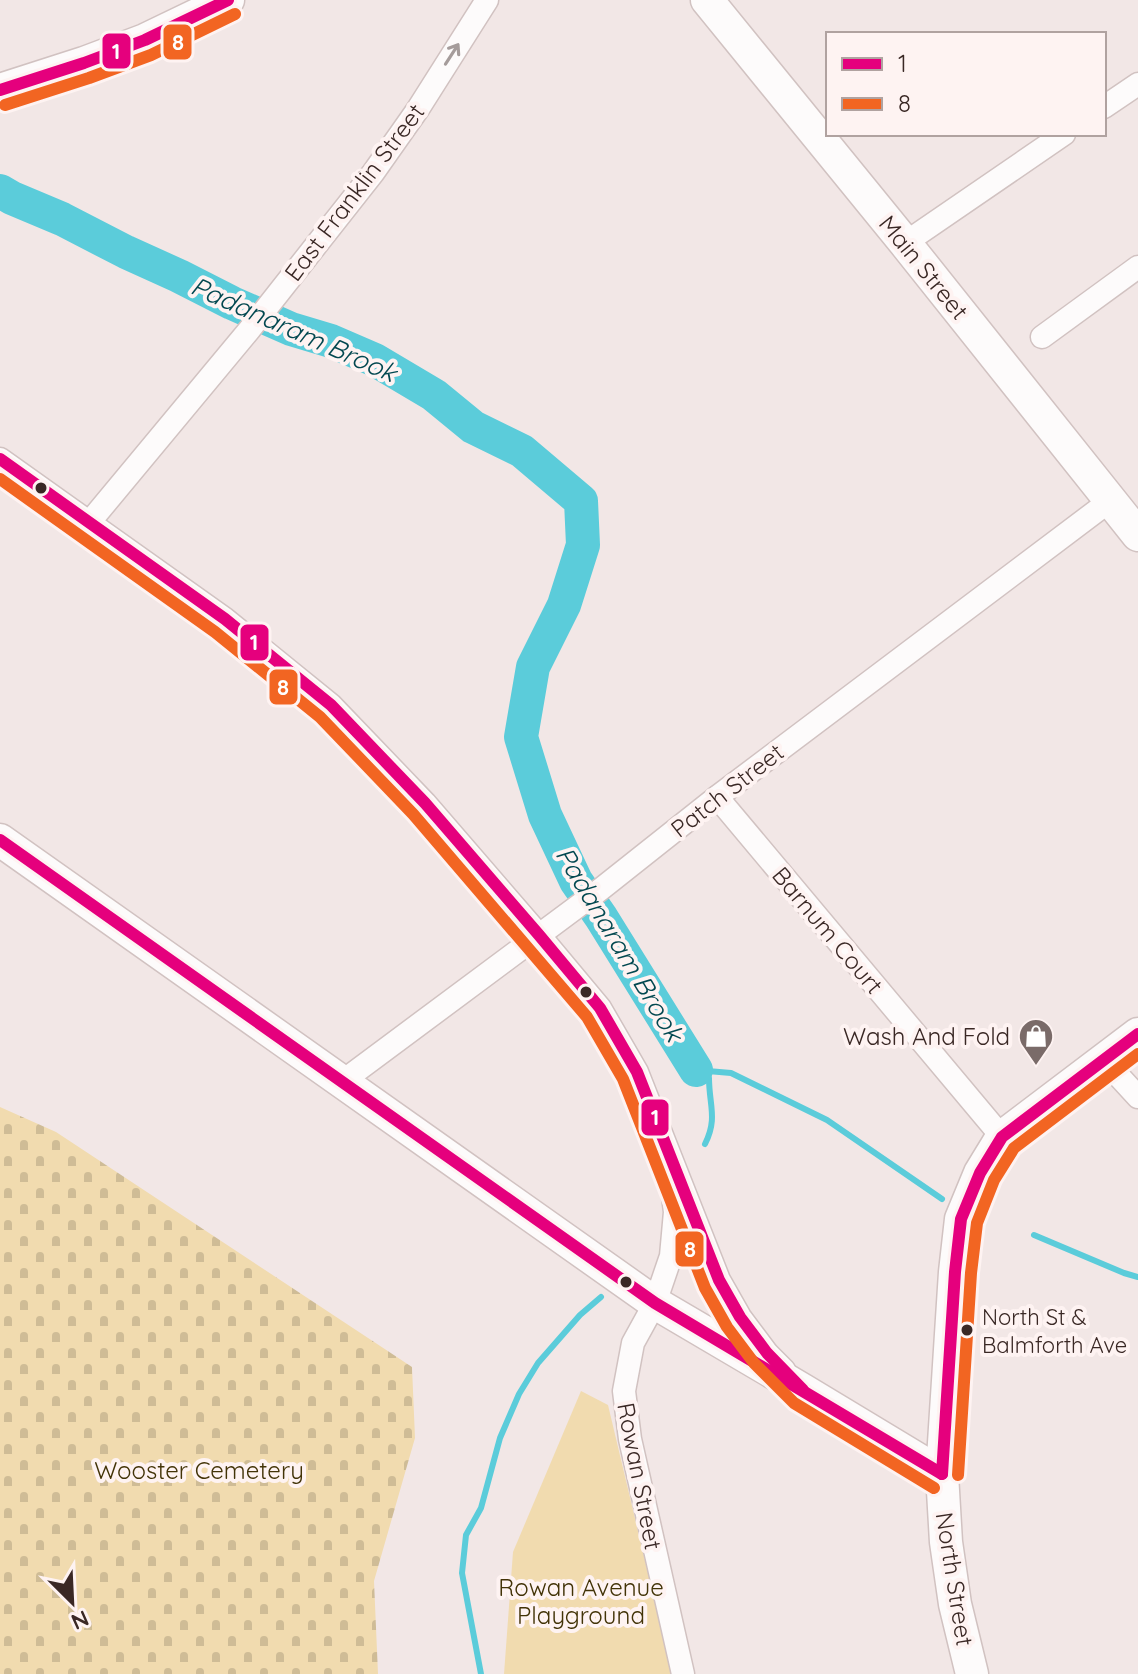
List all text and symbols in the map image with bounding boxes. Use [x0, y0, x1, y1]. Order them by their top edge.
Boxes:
line badge: 8 [162, 23, 193, 61]
text: 8 [172, 28, 184, 56]
line badge: 1 [101, 32, 132, 70]
legend [826, 32, 1106, 136]
text: 1 [112, 37, 120, 65]
one-way arrow [444, 44, 461, 66]
text: 1 [898, 48, 907, 78]
text: 8 [898, 88, 911, 118]
street label: East Franklin Street [278, 97, 430, 287]
street label: Main Street [873, 209, 975, 325]
water label: Padanaram Brook [186, 269, 404, 390]
unlabelled marker [33, 480, 49, 496]
line badge: 1 [239, 623, 270, 662]
text: 1 [250, 628, 258, 656]
line badge: 8 [268, 668, 299, 706]
text: 8 [277, 673, 289, 701]
street label: Patch Street [665, 737, 789, 843]
water label: Padanaram Brook [549, 841, 692, 1049]
street label: Barnum Court [766, 860, 890, 1000]
unlabelled marker [578, 984, 594, 1000]
shop icon: Wash And Fold [1017, 1017, 1055, 1067]
place label: Wash And Fold [843, 1021, 1010, 1051]
line badge: 1 [640, 1098, 670, 1137]
text: 1 [651, 1103, 659, 1131]
line badge: 8 [674, 1230, 705, 1268]
text: 8 [684, 1235, 696, 1263]
unlabelled marker [618, 1274, 634, 1290]
place label: North St & Balmforth Ave [982, 1303, 1127, 1359]
marker: North St & Balmforth Ave [959, 1322, 975, 1338]
street label: Rowan Street [611, 1400, 669, 1552]
park label: Wooster Cemetery [94, 1455, 304, 1485]
street label: North Street [930, 1510, 980, 1648]
north arrow [32, 1562, 112, 1642]
park label: Rowan Avenue Playground [498, 1572, 664, 1630]
text: N [67, 1604, 93, 1636]

